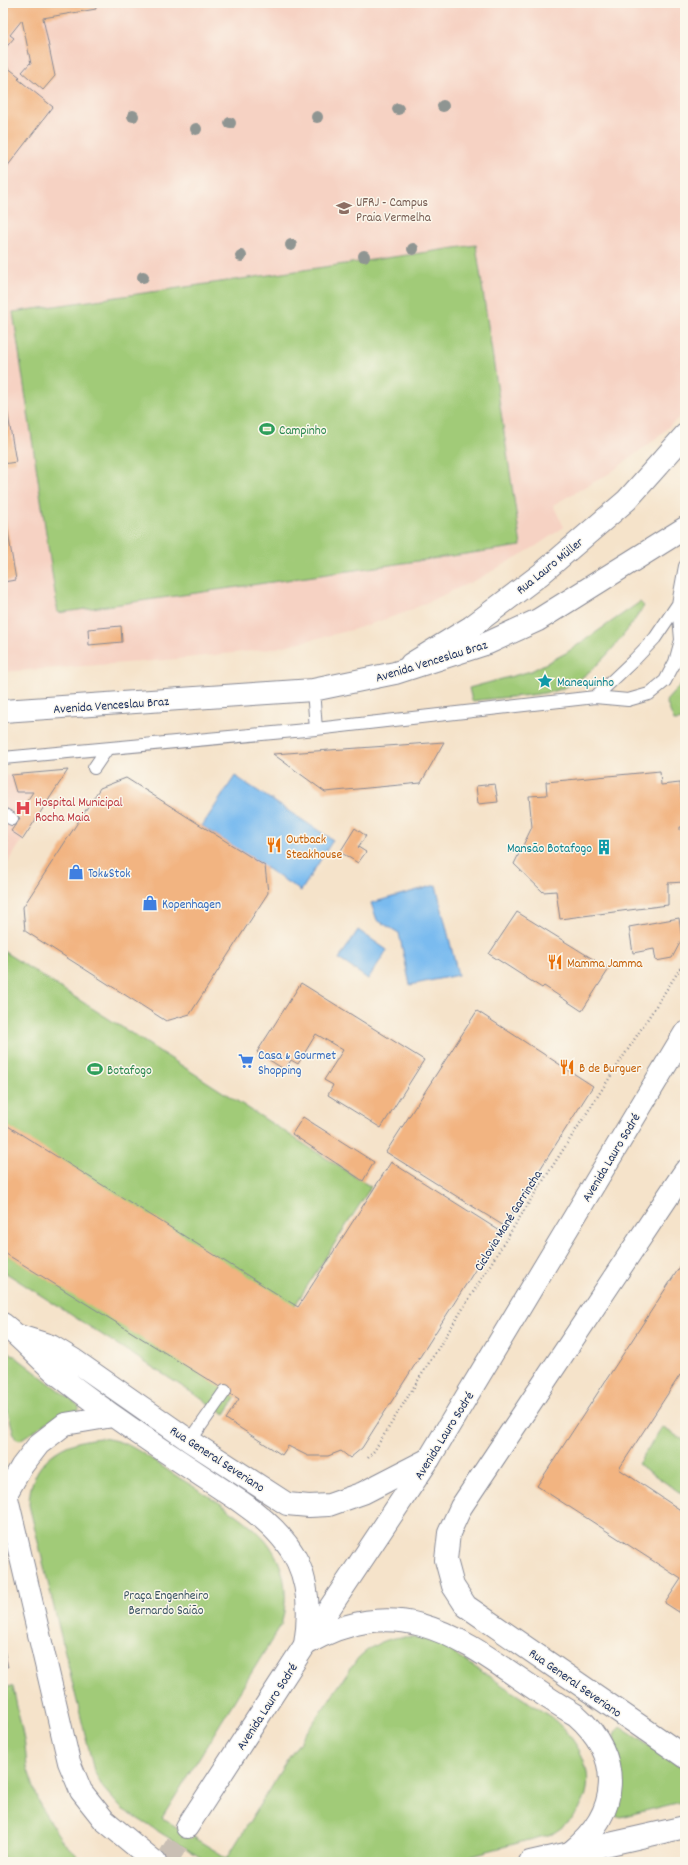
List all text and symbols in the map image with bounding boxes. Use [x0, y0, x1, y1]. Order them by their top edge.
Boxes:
place label: UFRJ - Campus Praia Vermelha [356, 194, 432, 228]
school or university icon: UFRJ - Campus Praia Vermelha [335, 199, 353, 217]
sports icon: Campinho [258, 420, 276, 438]
place label: Campinho [279, 422, 327, 441]
street label: Rua Lauro Müller [513, 534, 588, 600]
street label: Avenida Venceslau Braz [373, 636, 490, 688]
place icon: Manequinho [536, 672, 554, 690]
place label: Manequinho [557, 674, 614, 693]
street label: Avenida Venceslau Braz [53, 693, 170, 720]
place label: Hospital Municipal Rocha Maia [35, 794, 123, 828]
hospital icon: Hospital Municipal Rocha Maia [14, 799, 32, 817]
place label: Outback Steakhouse [286, 831, 342, 865]
restaurant icon: Outback Steakhouse [265, 836, 283, 854]
building icon: Mansão Botafogo [595, 838, 613, 856]
place label: Mansão Botafogo [507, 840, 592, 859]
shop icon: Tok&Stok [67, 863, 85, 881]
place label: Tok&Stok [88, 865, 131, 884]
shop icon: Kopenhagen [141, 894, 159, 912]
place label: Kopenhagen [162, 896, 221, 915]
restaurant icon: Mamma Jamma [546, 953, 564, 971]
place label: Mamma Jamma [567, 955, 643, 974]
place label: Casa & Gourmet Shopping [258, 1047, 336, 1081]
supermarket icon: Casa & Gourmet Shopping [237, 1052, 255, 1070]
restaurant icon: B de Burguer [558, 1058, 576, 1076]
sports icon: Botafogo [86, 1060, 104, 1078]
place label: B de Burguer [579, 1060, 642, 1079]
place label: Botafogo [107, 1062, 152, 1081]
street label: Avenida Lauro Sodré [578, 1110, 646, 1206]
street label: Ciclovia Mané Garrincha [470, 1166, 548, 1276]
street label: Avenida Lauro Sodré [410, 1388, 480, 1484]
street label: Rua General Severiano [165, 1422, 268, 1498]
park label: Praça Engenheiro Bernardo Saião [123, 1587, 209, 1621]
street label: Rua General Severiano [524, 1645, 625, 1723]
street label: Avenida Lauro Sodré [233, 1660, 304, 1755]

